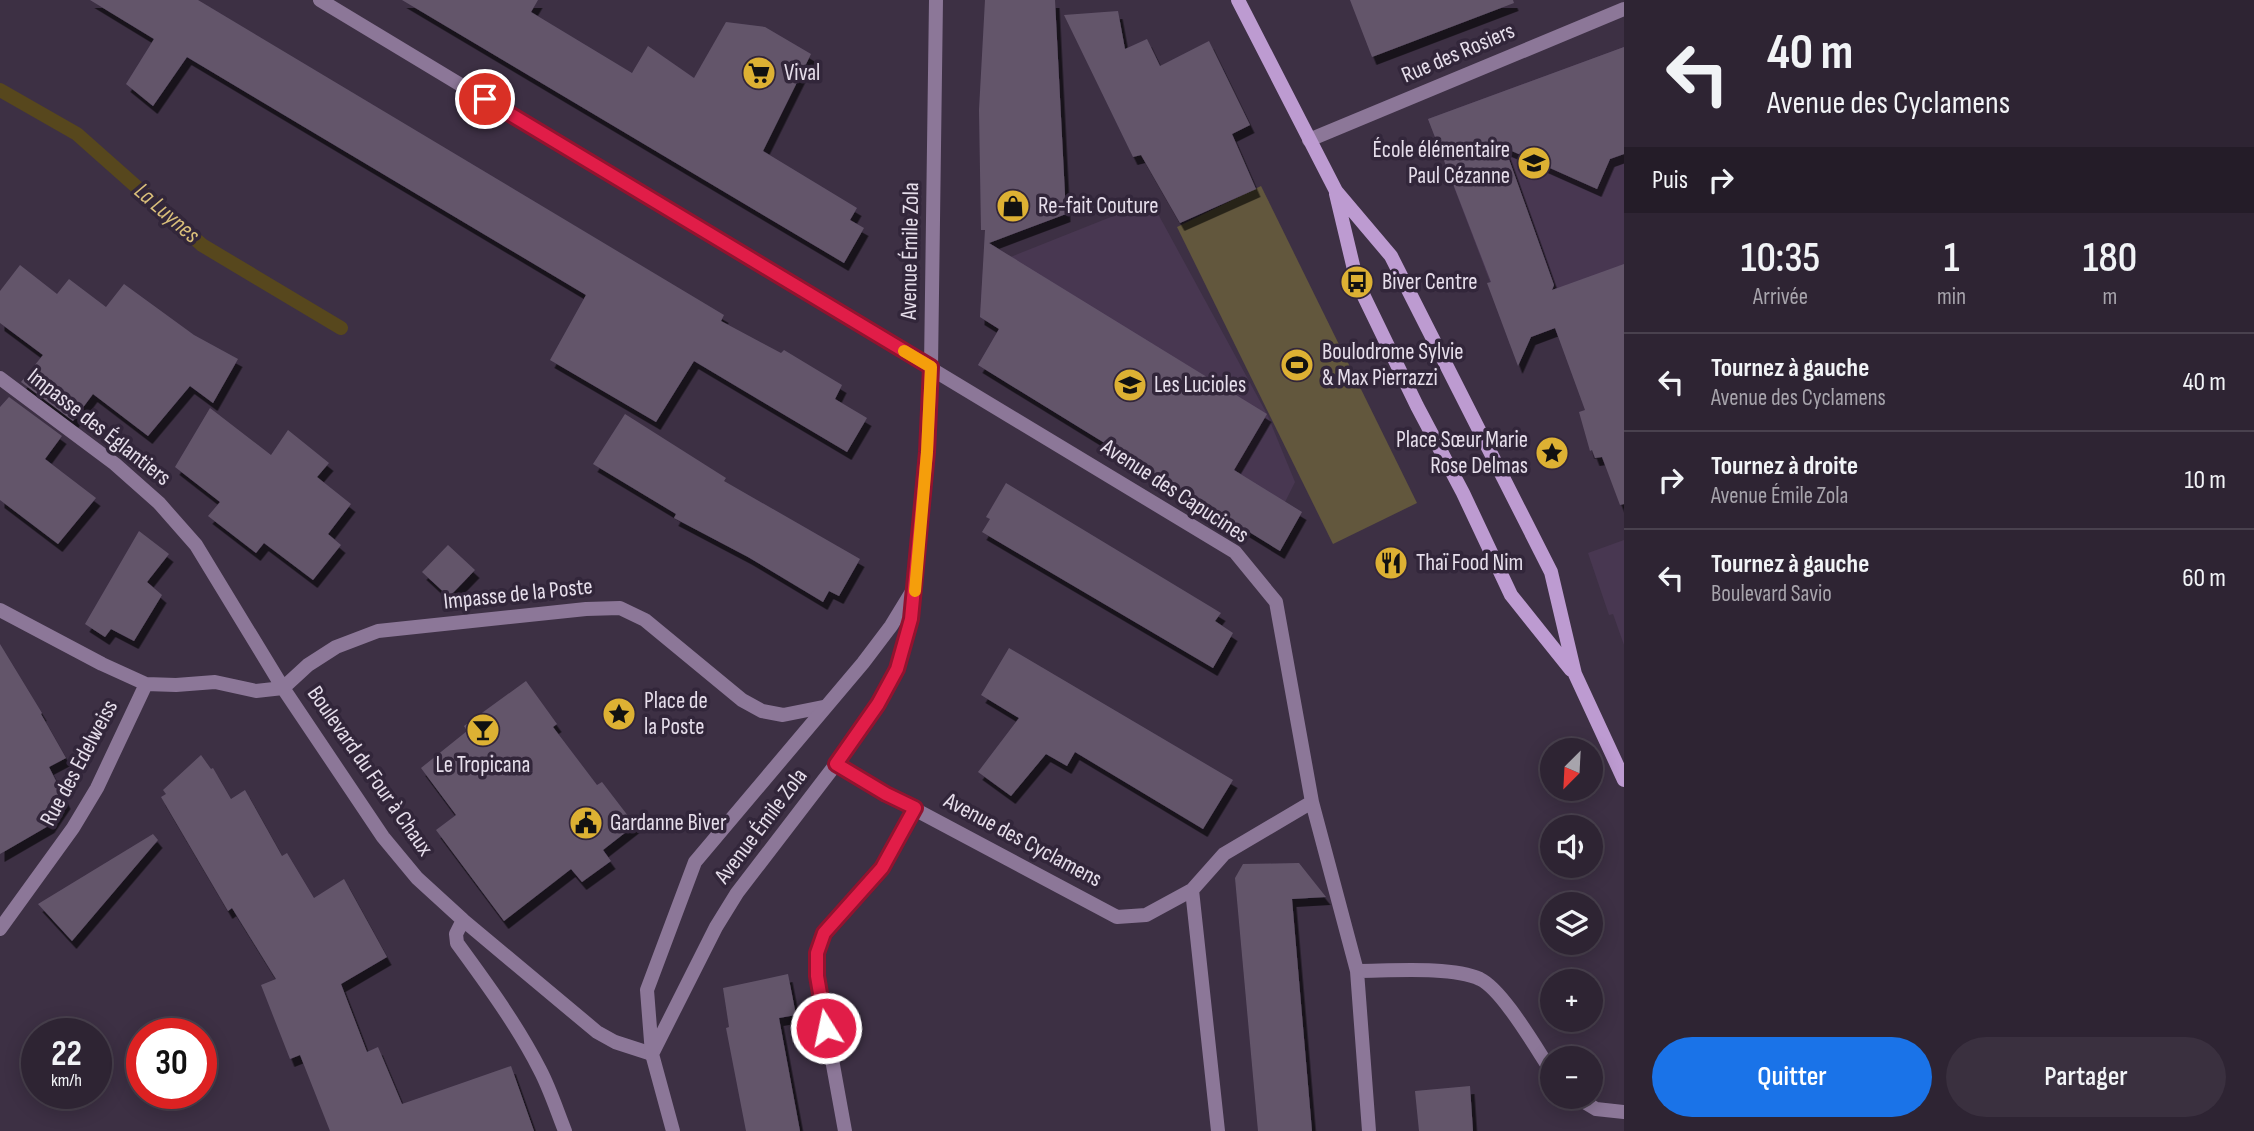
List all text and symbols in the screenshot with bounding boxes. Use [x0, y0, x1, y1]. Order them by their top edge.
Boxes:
street label: Rue des Rosiers [1397, 17, 1519, 89]
text: 40 m [1767, 24, 1853, 83]
icon: left [1652, 28, 1743, 119]
supermarket icon: Vival [740, 54, 778, 92]
place label: Vival [784, 59, 820, 87]
pin [455, 69, 515, 129]
icon: arrive [466, 80, 504, 118]
text: Avenue des Cyclamens [1767, 84, 2010, 123]
place label: École élémentaire Paul Cézanne [1373, 136, 1510, 190]
school or university icon: École élémentaire Paul Cézanne [1515, 144, 1553, 182]
icon: right [1702, 161, 1740, 199]
text: Puis [1652, 165, 1688, 196]
water label: La Luynes [128, 177, 206, 250]
street label: Avenue Émile Zola [895, 182, 925, 321]
shop icon: Re-fait Couture [994, 187, 1032, 225]
place label: Re-fait Couture [1038, 192, 1158, 220]
text: 10:35 [1741, 233, 1820, 284]
text: 1 [1944, 233, 1959, 284]
text: 180 [2083, 233, 2137, 284]
bus stop icon: Biver Centre [1338, 263, 1376, 301]
place label: Biver Centre [1382, 268, 1477, 296]
text: Arrivée [1753, 283, 1808, 311]
text: min [1937, 283, 1966, 311]
text: m [2103, 283, 2117, 311]
place label: Boulodrome Sylvie & Max Pierrazzi [1322, 338, 1464, 392]
sports icon: Boulodrome Sylvie & Max Pierrazzi [1278, 346, 1316, 384]
text: Tournez à gauche [1711, 353, 1869, 384]
street label: Impasse des Églantiers [22, 362, 176, 492]
icon: left [1652, 363, 1690, 401]
school or university icon: Les Lucioles [1111, 366, 1149, 404]
text: 40 m [2183, 367, 2226, 398]
place label: Les Lucioles [1154, 371, 1246, 399]
text: Avenue des Cyclamens [1711, 384, 1886, 412]
place label: Place Sœur Marie Rose Delmas [1396, 426, 1528, 480]
street label: Avenue des Capucines [1095, 432, 1254, 549]
place icon: Place Sœur Marie Rose Delmas [1533, 434, 1571, 472]
text: Tournez à droite [1711, 451, 1858, 482]
icon: right [1652, 461, 1690, 499]
text: 10 m [2184, 465, 2226, 496]
text: Avenue Émile Zola [1711, 482, 1848, 510]
restaurant icon: Thaï Food Nim [1372, 544, 1410, 582]
place label: Thaï Food Nim [1416, 549, 1523, 577]
text: Tournez à gauche [1711, 549, 1869, 580]
icon: left [1652, 559, 1690, 597]
text: 60 m [2182, 563, 2226, 594]
street label: Impasse de la Poste [442, 572, 594, 616]
text: Boulevard Savio [1711, 580, 1832, 608]
street label: Boulevard du Four à Chaux [301, 681, 439, 862]
place label: Place de la Poste [644, 687, 708, 741]
street label: Rue des Edelweiss [34, 695, 124, 831]
place icon: Place de la Poste [600, 695, 638, 733]
bar icon: Le Tropicana [464, 711, 502, 749]
north arrow [1540, 738, 1603, 802]
map controls [1540, 738, 1603, 1109]
place label: Le Tropicana [436, 751, 530, 779]
street label: Avenue Émile Zola [708, 763, 814, 890]
street label: Avenue des Cyclamens [938, 786, 1107, 893]
public building icon: Gardanne Biver [567, 804, 605, 842]
place label: Gardanne Biver [610, 809, 727, 837]
button: sound [1540, 815, 1603, 878]
button: layers [1540, 892, 1603, 955]
button: + [1540, 969, 1603, 1032]
position arrow [789, 991, 863, 1065]
speed limit sign: 30 [126, 1018, 217, 1109]
text: 22 [51, 1033, 82, 1076]
button: Quitter [1652, 1037, 1932, 1117]
button: Partager [1946, 1037, 2226, 1117]
button: − [1540, 1046, 1603, 1109]
text: km/h [51, 1070, 82, 1091]

